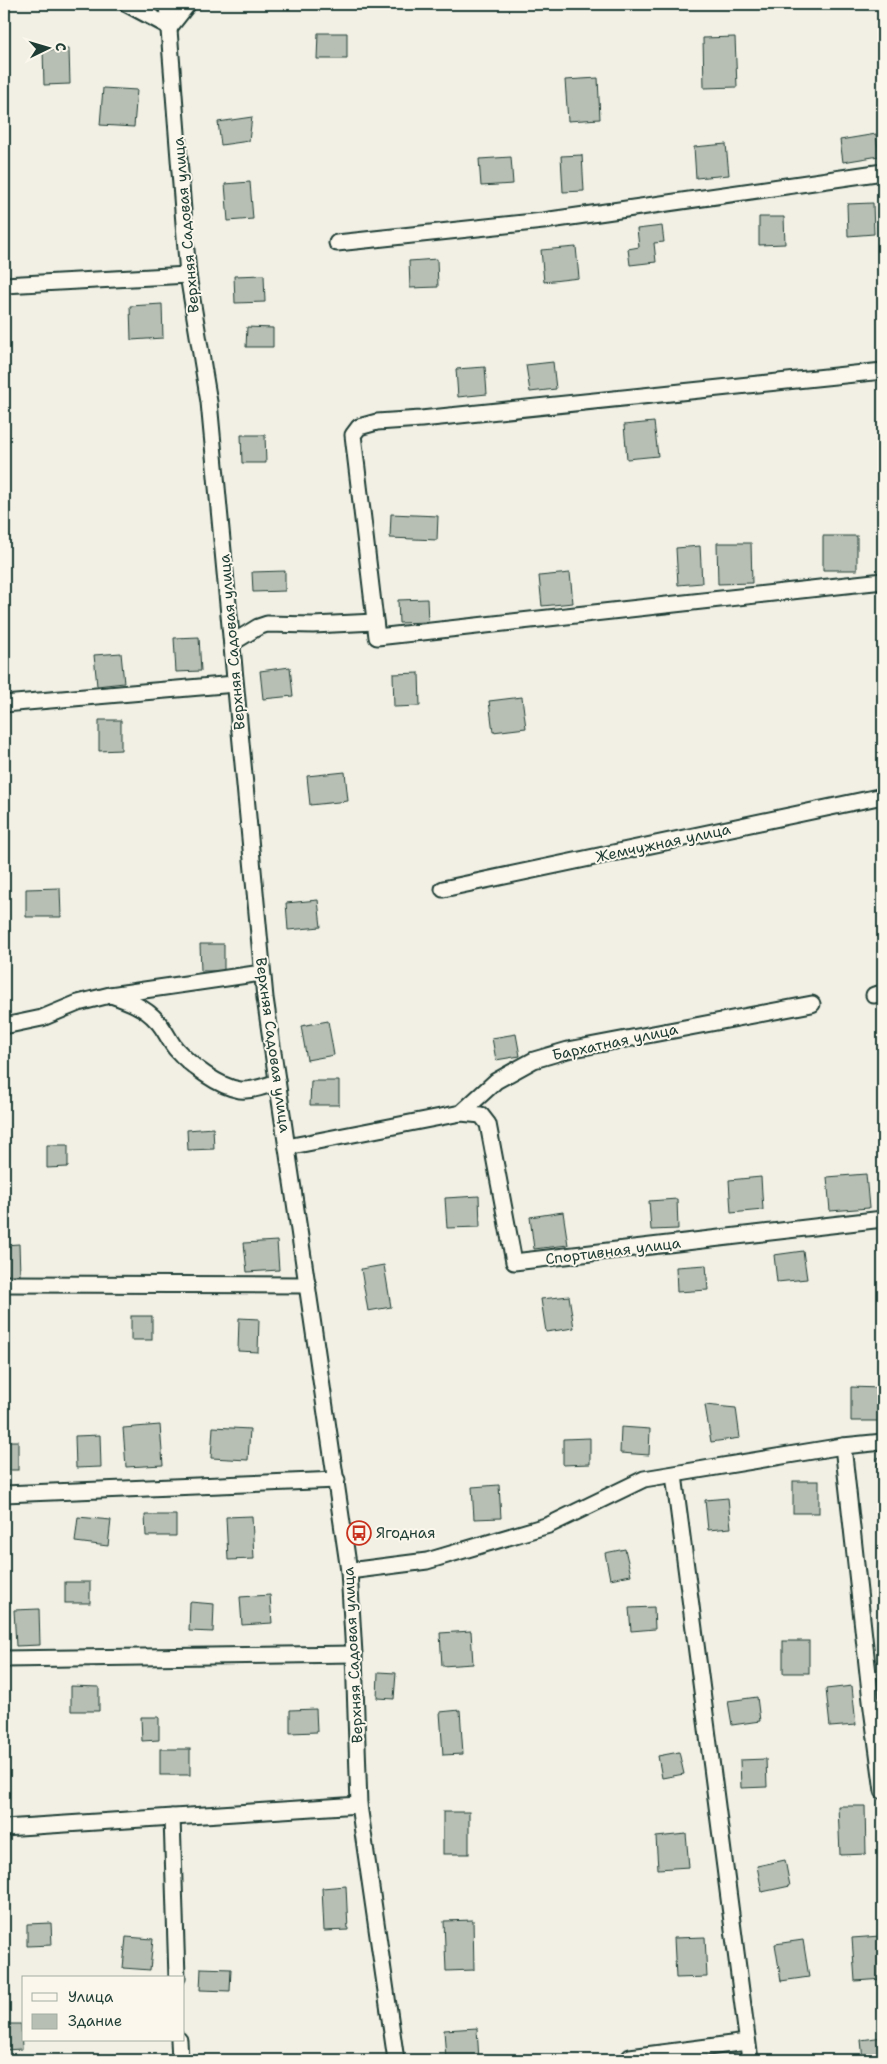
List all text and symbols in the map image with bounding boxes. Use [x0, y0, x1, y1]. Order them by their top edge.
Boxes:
north arrow [22, 22, 72, 72]
text: С [52, 42, 70, 52]
street label: Верхняя Садовая улица [168, 136, 204, 314]
street label: Верхняя Садовая улица [214, 553, 250, 731]
street label: Жемчужная улица [594, 819, 733, 867]
street label: Верхняя Садовая улица [251, 956, 295, 1134]
street label: Бархатная улица [550, 1019, 680, 1065]
street label: Спортивная улица [544, 1233, 683, 1269]
bus stop icon: Ягодная [346, 1520, 372, 1546]
place label: Ягодная [376, 1523, 435, 1543]
street label: Верхняя Садовая улица [338, 1566, 368, 1744]
legend [22, 1976, 185, 2042]
text: Улица [68, 1987, 114, 2007]
text: Здание [68, 2011, 122, 2031]

